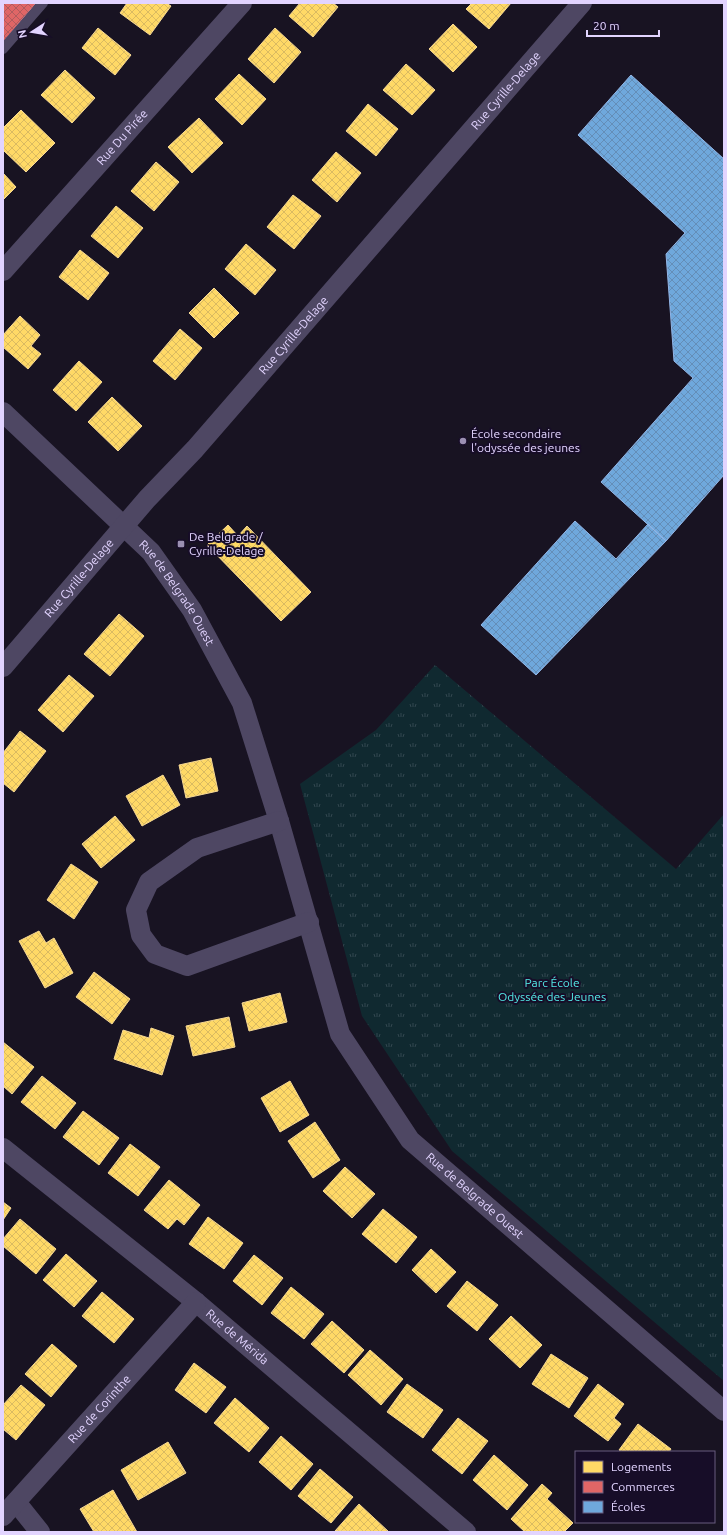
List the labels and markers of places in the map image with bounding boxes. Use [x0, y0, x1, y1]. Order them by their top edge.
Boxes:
place label: École secondaire l'odyssée des jeunes [471, 427, 580, 454]
marker: École secondaire l'odyssée des jeunes [458, 436, 468, 446]
place label: De Belgrade / Cyrille-Delage [189, 530, 264, 557]
marker: De Belgrade / Cyrille-Delage [176, 539, 186, 549]

